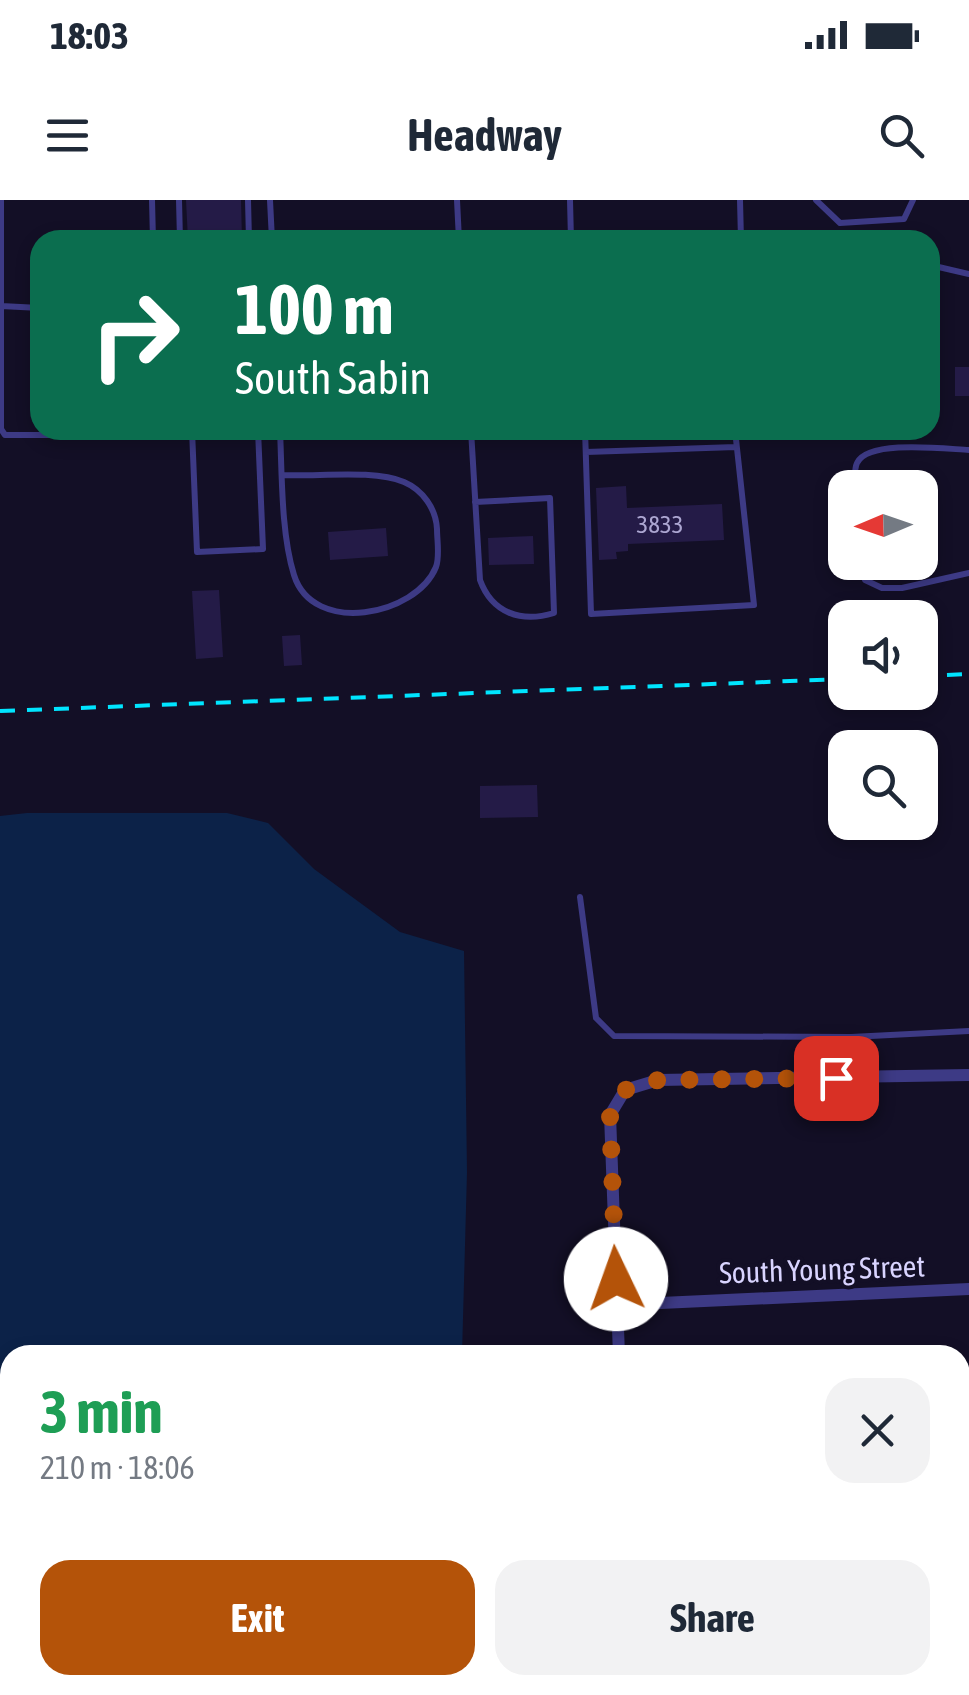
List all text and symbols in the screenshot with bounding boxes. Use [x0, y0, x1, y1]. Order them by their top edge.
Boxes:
text: 18:03 [50, 14, 129, 57]
icon: menu [40, 108, 95, 163]
icon: search [874, 108, 929, 163]
text: Headway [407, 109, 562, 161]
text: 100 m [235, 269, 394, 349]
icon: right [70, 270, 200, 400]
text: South Sabin [235, 352, 431, 404]
north arrow [828, 470, 938, 580]
map controls [828, 470, 938, 840]
house number: 3833 [636, 510, 684, 538]
button: sound [828, 600, 938, 710]
button: search [828, 730, 938, 840]
pin [794, 1036, 879, 1121]
icon: arrive [809, 1051, 864, 1106]
position arrow [564, 1227, 668, 1331]
street label: South Young Street [718, 1248, 926, 1290]
text: 3 min [40, 1377, 163, 1446]
button: close [825, 1378, 930, 1483]
text: 210 m · 18:06 [40, 1449, 195, 1486]
button: Exit [40, 1560, 475, 1675]
button: Share [495, 1560, 930, 1675]

